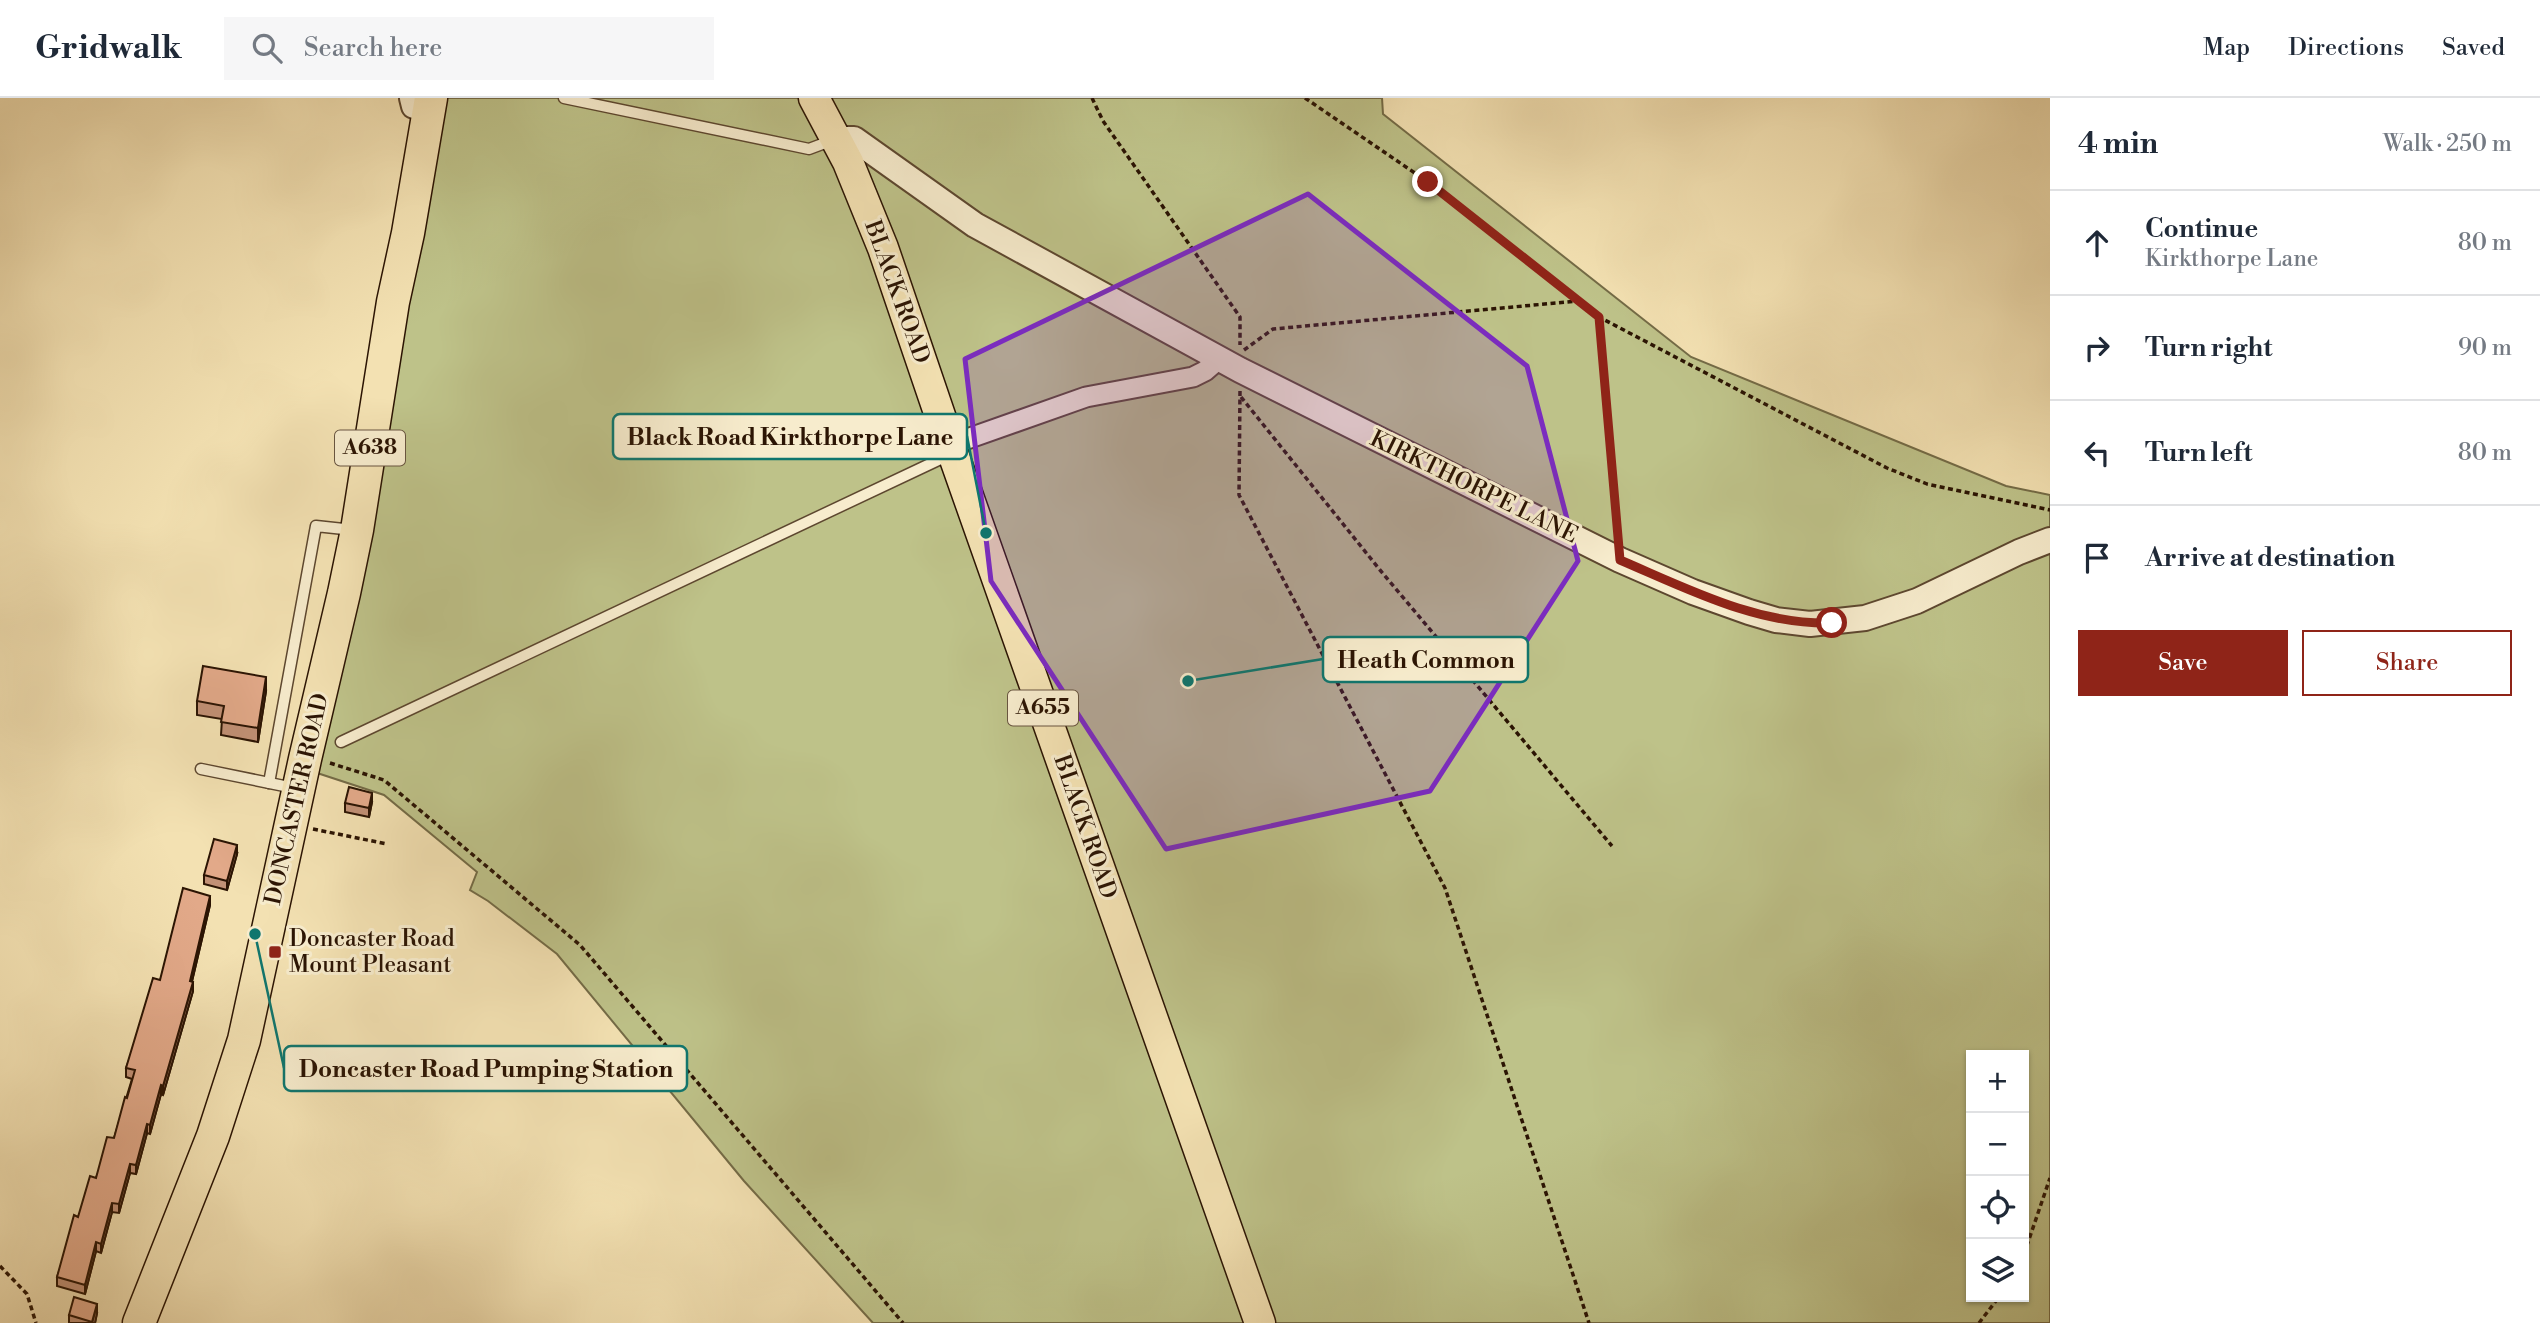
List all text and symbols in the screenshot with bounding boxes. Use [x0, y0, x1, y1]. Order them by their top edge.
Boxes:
search box [224, 17, 714, 80]
text: Gridwalk [35, 28, 182, 69]
icon: search [248, 29, 286, 67]
text: Search here [304, 32, 442, 64]
text: Map [2203, 33, 2250, 63]
text: Directions [2288, 33, 2404, 63]
text: Saved [2442, 33, 2505, 63]
text: 4 min [2078, 125, 2158, 163]
text: Walk · 250 m [2383, 130, 2512, 158]
route end [1412, 166, 1443, 197]
text: Continue [2145, 213, 2258, 245]
street label: BLACK ROAD [858, 216, 936, 368]
icon: ahead [2078, 224, 2116, 262]
text: 80 m [2458, 229, 2512, 257]
text: Kirkthorpe Lane [2145, 245, 2319, 273]
icon: right [2078, 329, 2116, 367]
text: Turn right [2145, 332, 2273, 364]
text: 90 m [2458, 334, 2512, 362]
callout: Black Road Kirkthorpe Lane [613, 414, 967, 459]
text: Black Road Kirkthorpe Lane [627, 423, 953, 453]
street label: KIRKTHORPE LANE [1366, 425, 1582, 549]
road number: A638 [335, 430, 405, 466]
icon: left [2078, 434, 2116, 472]
text: Turn left [2145, 437, 2253, 469]
text: 80 m [2458, 439, 2512, 467]
icon: arrive [2078, 539, 2116, 577]
text: Arrive at destination [2145, 542, 2395, 574]
route start [1816, 607, 1847, 638]
button: Save [2078, 630, 2288, 696]
button: Share [2302, 630, 2512, 696]
callout: Heath Common [1323, 637, 1528, 682]
text: Heath Common [1337, 646, 1515, 676]
street label: DONCASTER ROAD [259, 690, 335, 908]
road number: A655 [1008, 690, 1078, 726]
street label: BLACK ROAD [1047, 750, 1123, 903]
place label: Doncaster Road Mount Pleasant [289, 925, 455, 979]
marker: Doncaster Road Mount Pleasant [267, 944, 283, 960]
callout: Doncaster Road Pumping Station [284, 1046, 687, 1091]
map controls [1966, 1050, 2029, 1302]
button: + [1966, 1050, 2029, 1113]
text: Doncaster Road Pumping Station [299, 1055, 674, 1085]
button: − [1966, 1113, 2029, 1176]
button: locate [1966, 1176, 2029, 1239]
button: layers [1966, 1239, 2029, 1302]

